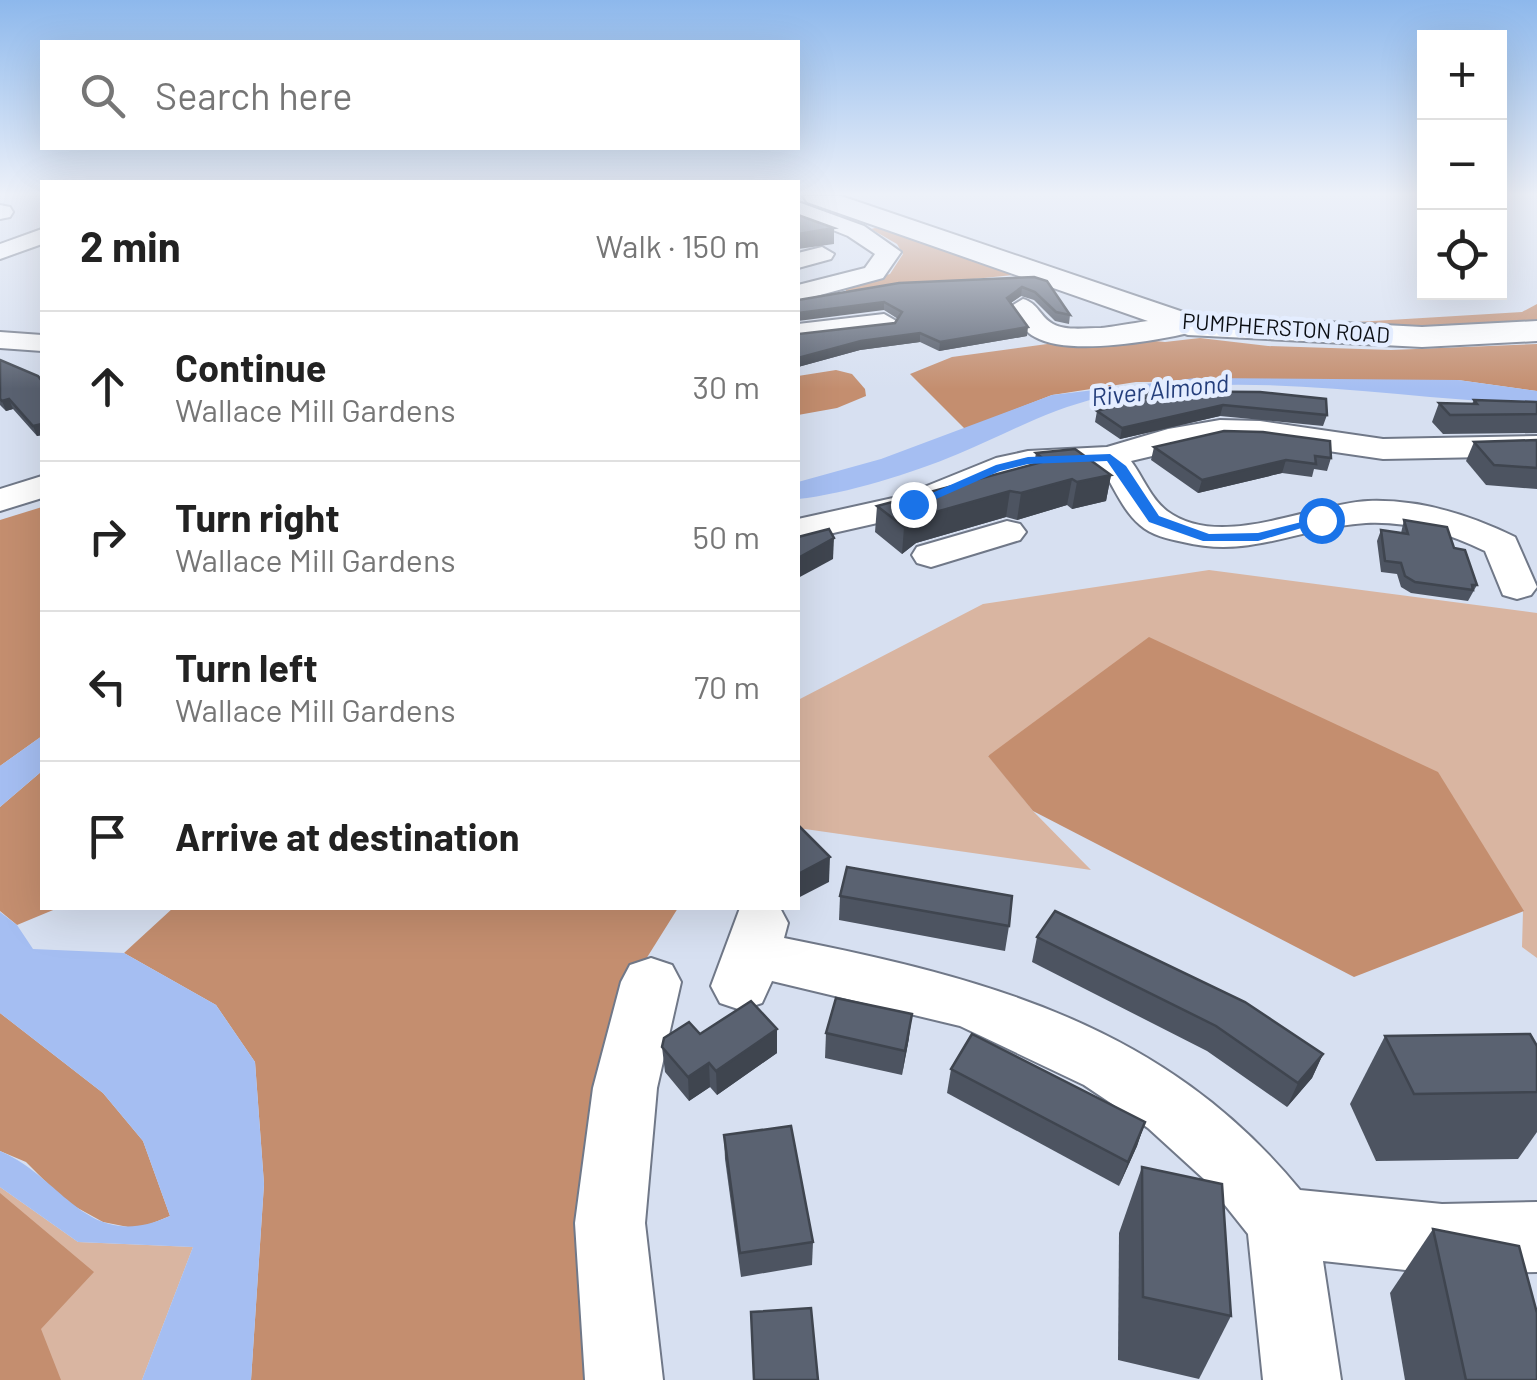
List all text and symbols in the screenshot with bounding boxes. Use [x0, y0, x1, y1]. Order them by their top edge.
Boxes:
map controls [1417, 30, 1507, 300]
button: + [1417, 30, 1507, 120]
search box [40, 40, 800, 150]
icon: search [75, 68, 130, 123]
text: Search here [155, 72, 353, 118]
button: − [1417, 120, 1507, 210]
button: locate [1417, 210, 1507, 300]
text: 2 min [80, 220, 181, 270]
text: Walk · 150 m [596, 226, 760, 264]
street label: PUMPHERSTON ROAD [1181, 307, 1391, 347]
text: Continue [175, 344, 326, 390]
icon: ahead [80, 359, 135, 414]
text: 30 m [693, 367, 760, 405]
water label: River Almond [1090, 367, 1230, 411]
text: Wallace Mill Gardens [175, 390, 456, 428]
route end [891, 482, 937, 528]
text: Turn right [175, 494, 340, 540]
route start [1299, 498, 1345, 544]
icon: right [80, 509, 135, 564]
text: 50 m [693, 517, 760, 555]
text: Wallace Mill Gardens [175, 540, 456, 578]
text: Turn left [175, 644, 318, 690]
icon: left [80, 659, 135, 714]
text: 70 m [694, 667, 760, 705]
text: Wallace Mill Gardens [175, 690, 456, 728]
icon: arrive [80, 809, 135, 864]
text: Arrive at destination [175, 813, 520, 859]

